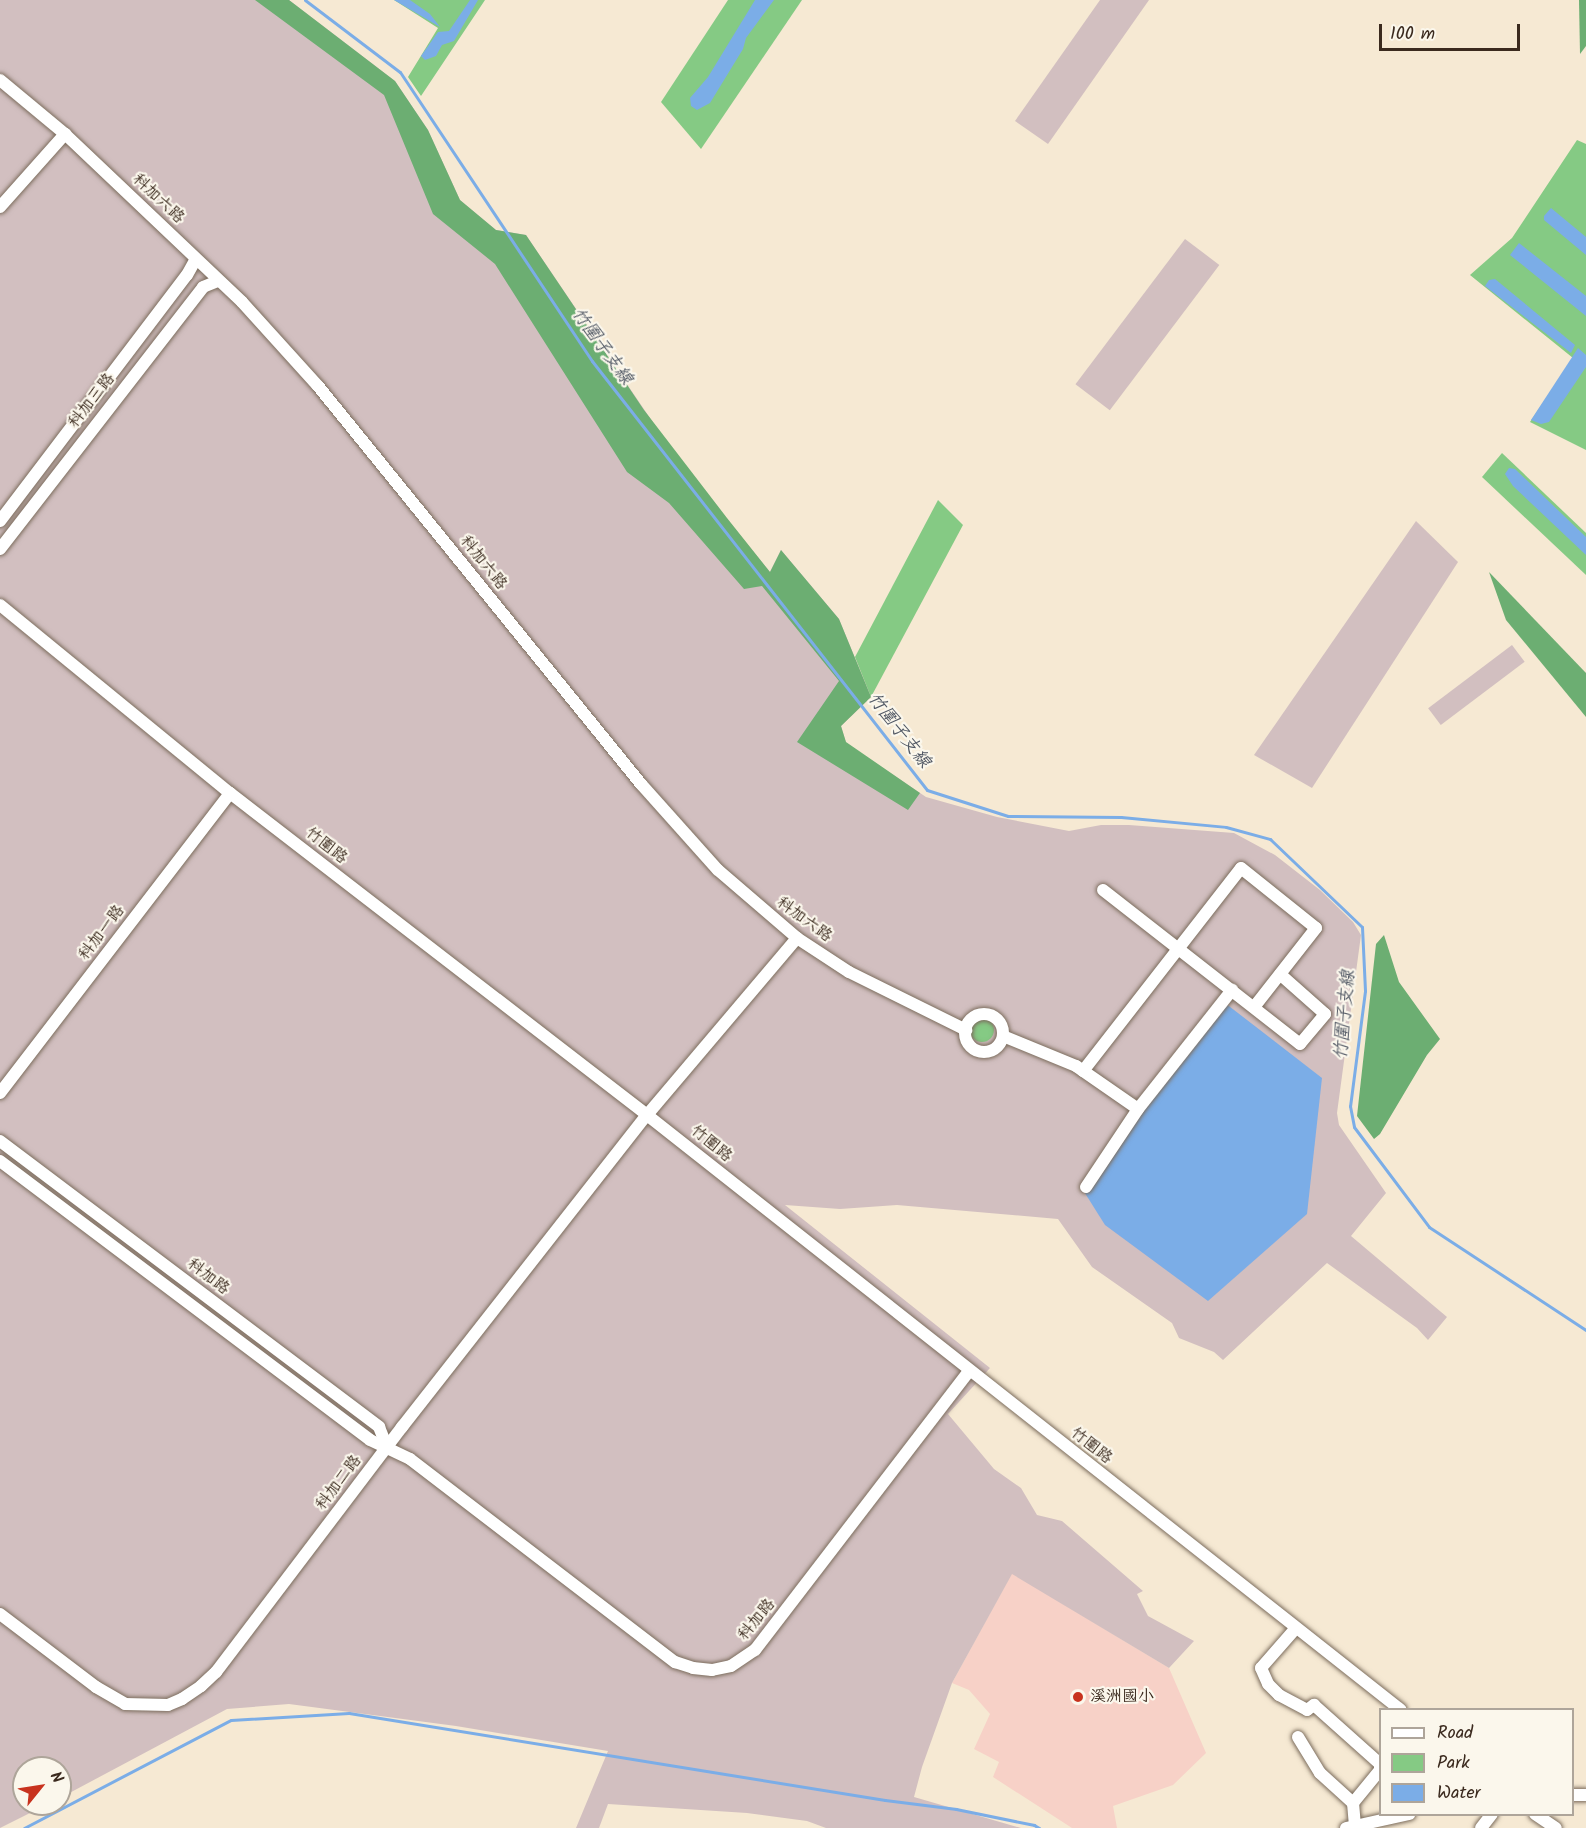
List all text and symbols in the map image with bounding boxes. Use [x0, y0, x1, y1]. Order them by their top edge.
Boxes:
scale bar [1382, 12, 1523, 50]
text: 100 m [1390, 20, 1435, 49]
street label: 科加六路 [128, 170, 188, 228]
water label: 竹圍子支線 [566, 304, 636, 390]
street label: 科加三路 [65, 370, 119, 432]
street label: 科加六路 [455, 532, 511, 594]
water label: 竹圍子支線 [862, 689, 934, 773]
street label: 竹圍路 [301, 824, 351, 868]
street label: 科加六路 [772, 893, 836, 947]
street label: 科加一路 [75, 902, 129, 964]
water label: 竹圍子支線 [1331, 969, 1361, 1061]
street label: 竹圍路 [686, 1121, 736, 1167]
street label: 科加路 [183, 1255, 233, 1299]
street label: 竹圍路 [1066, 1424, 1116, 1468]
street label: 科加二路 [312, 1452, 366, 1514]
street label: 科加路 [734, 1595, 780, 1645]
place label: 溪洲國小 [1090, 1687, 1154, 1707]
marker: 溪洲國小 [1071, 1690, 1085, 1704]
legend [1379, 1708, 1574, 1816]
text: Road [1437, 1719, 1473, 1748]
text: Park [1437, 1749, 1470, 1778]
north arrow [12, 1756, 72, 1816]
text: N [43, 1767, 70, 1788]
text: Water [1437, 1779, 1481, 1808]

